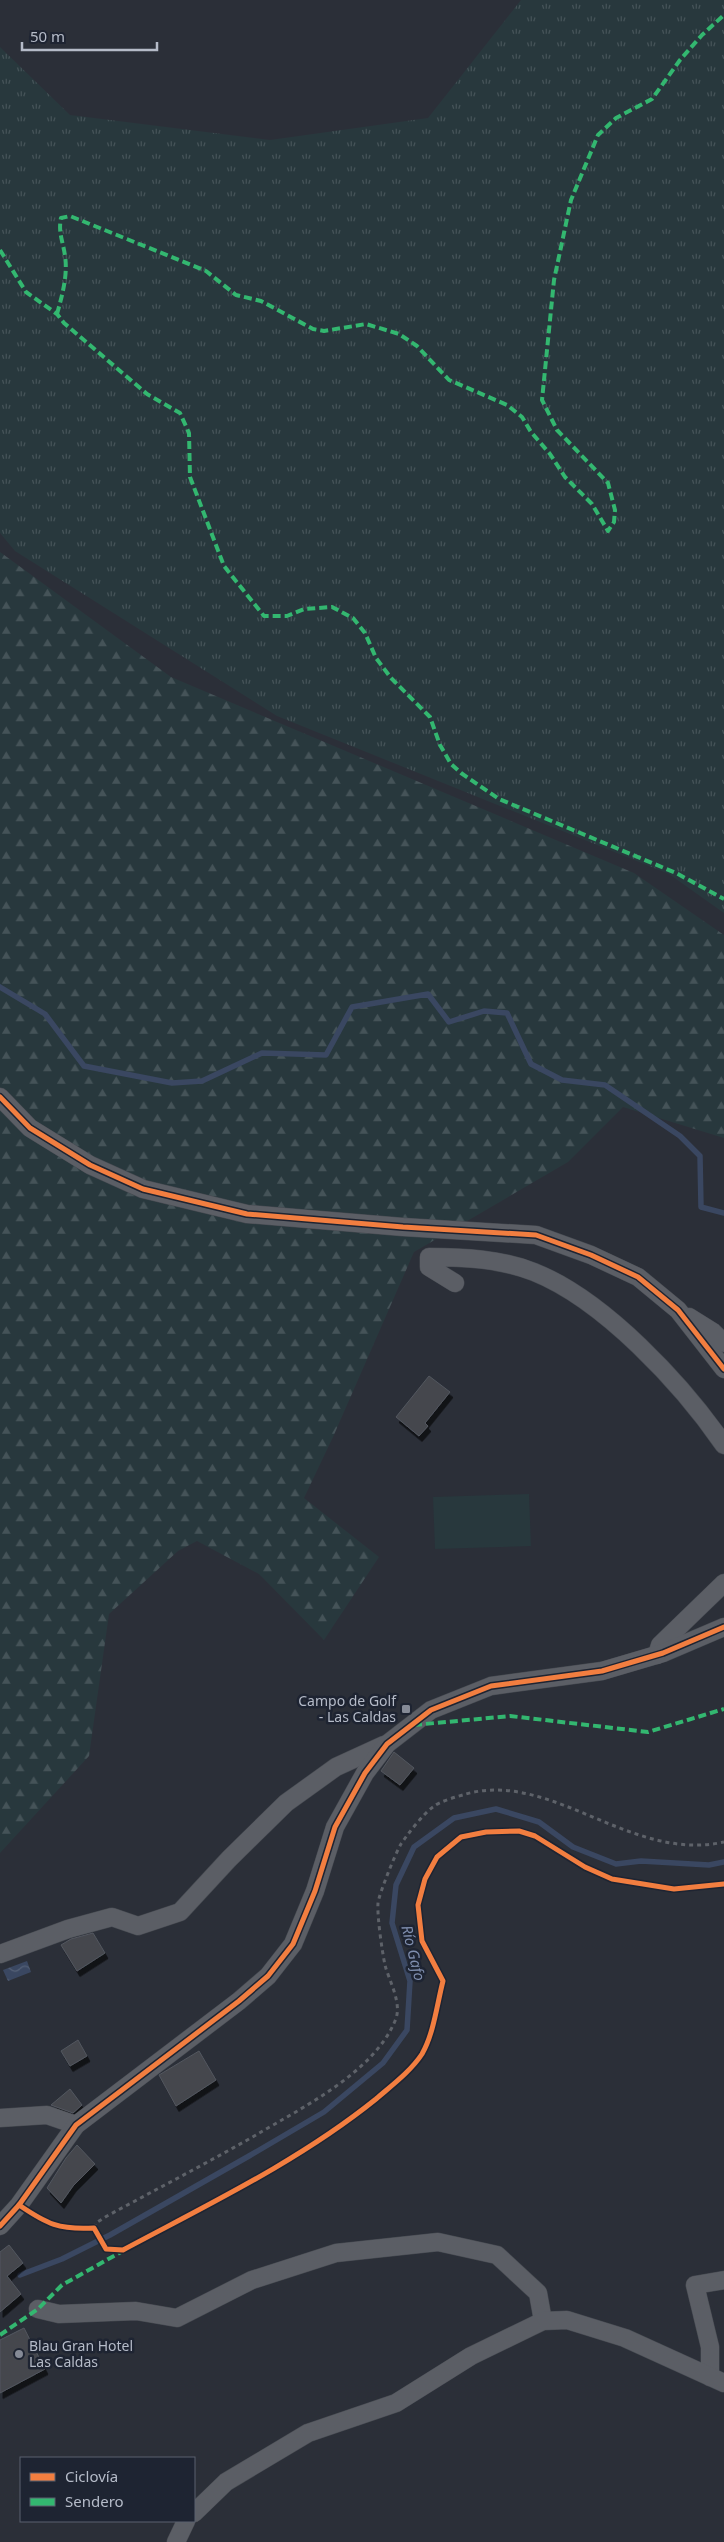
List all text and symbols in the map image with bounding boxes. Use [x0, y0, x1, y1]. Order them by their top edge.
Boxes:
scale bar [22, 20, 158, 52]
text: 50 m [30, 26, 65, 46]
place label: Campo de Golf - Las Caldas [298, 1691, 397, 1726]
marker: Campo de Golf - Las Caldas [400, 1703, 412, 1715]
water label: Río Gafo [397, 1923, 431, 1983]
place label: Blau Gran Hotel Las Caldas [29, 2336, 133, 2371]
marker: Blau Gran Hotel Las Caldas [13, 2348, 25, 2360]
legend [20, 2457, 195, 2522]
text: Ciclovía [65, 2466, 118, 2486]
text: Sendero [65, 2491, 124, 2511]

